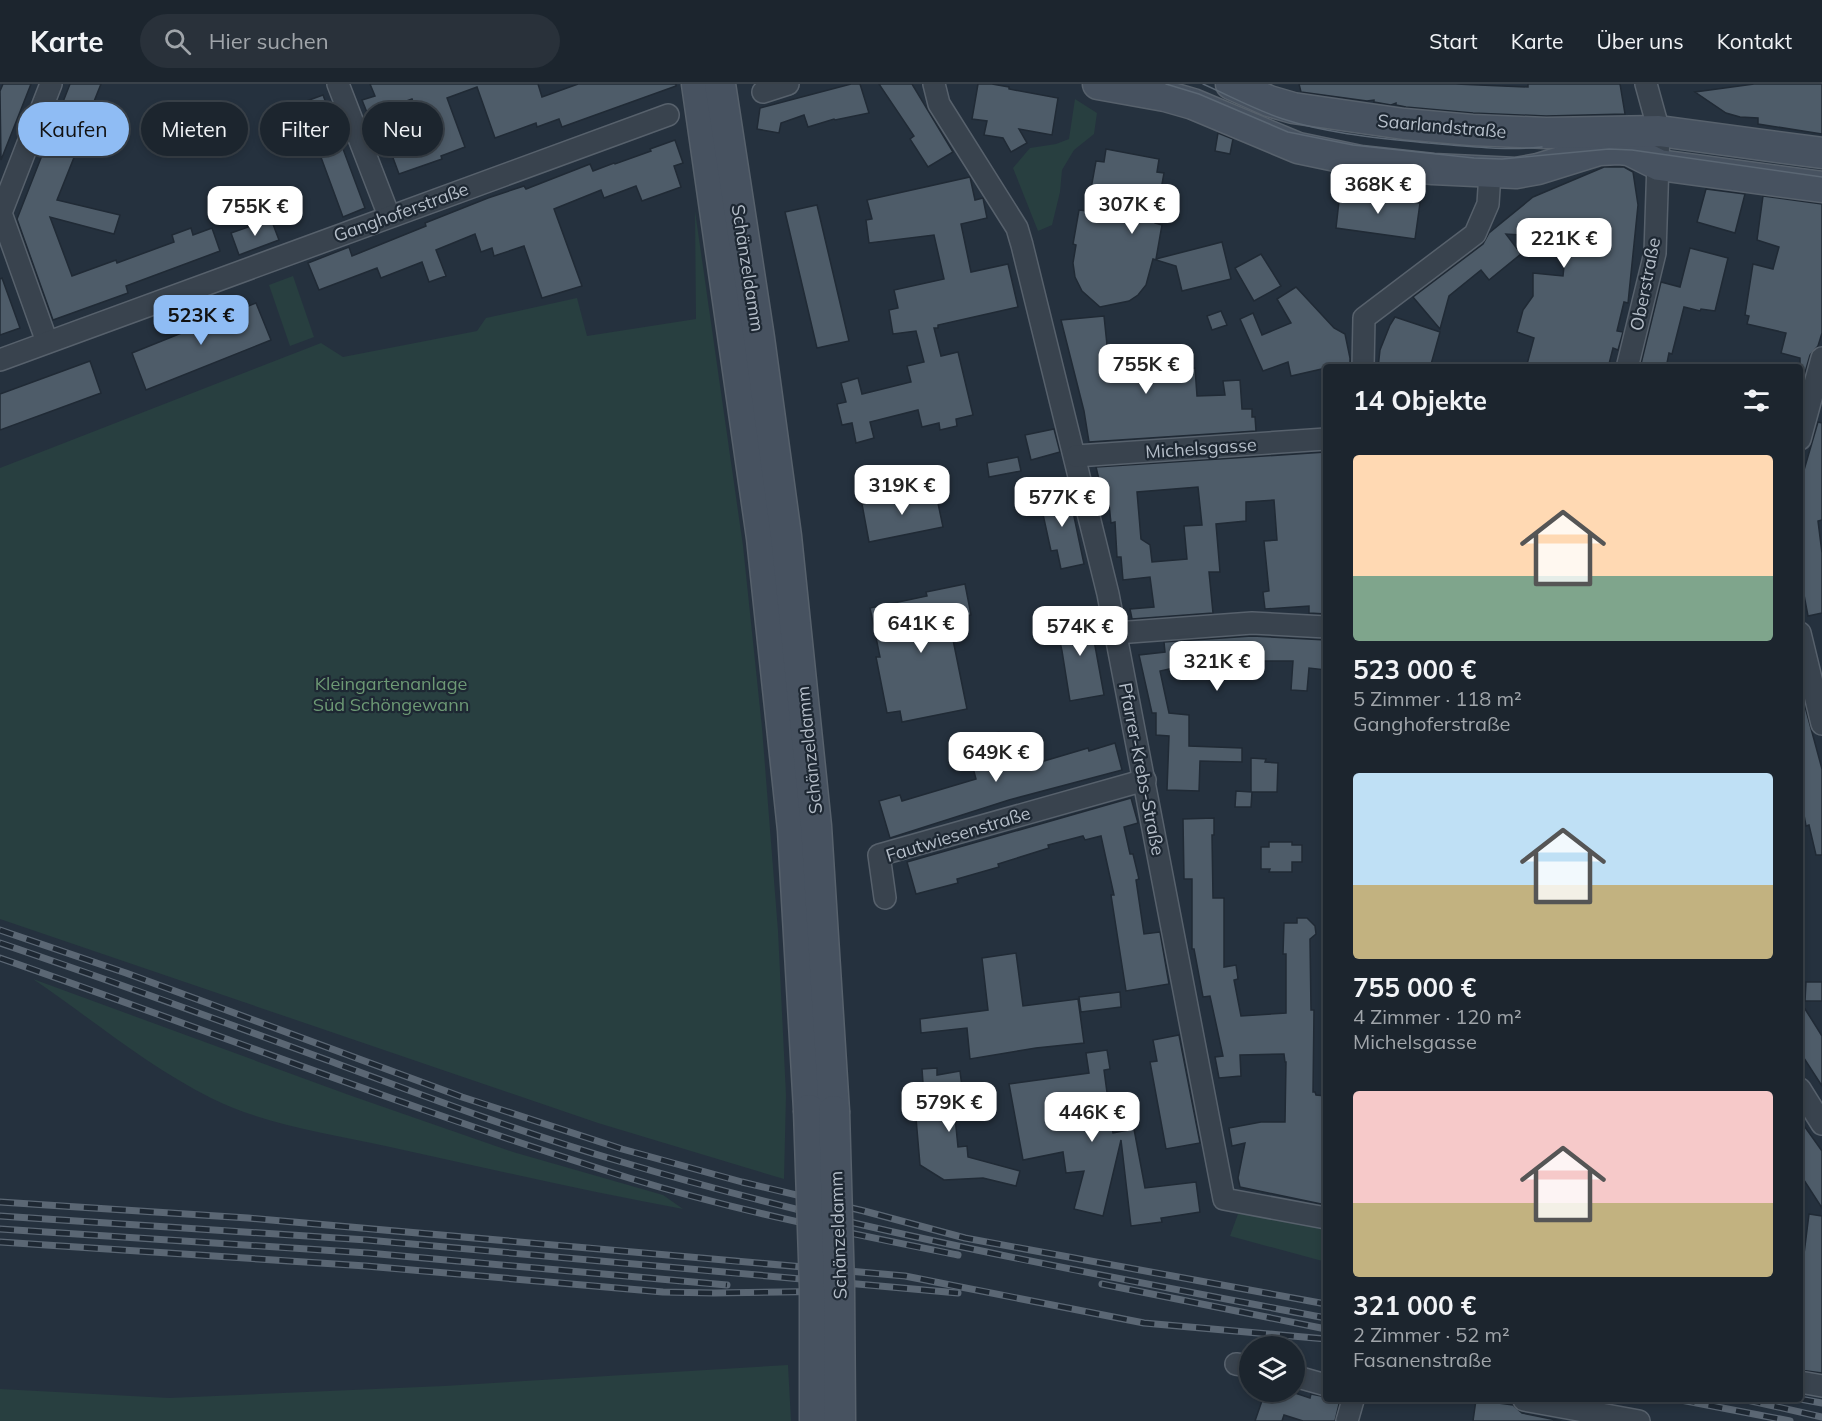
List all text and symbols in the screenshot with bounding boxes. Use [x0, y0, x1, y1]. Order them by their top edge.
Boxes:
search box [140, 14, 560, 68]
text: Karte [30, 24, 104, 59]
icon: search [161, 25, 194, 58]
text: Hier suchen [209, 27, 329, 55]
text: Start [1429, 28, 1478, 54]
text: Karte [1511, 28, 1563, 54]
text: Über uns [1596, 28, 1684, 54]
text: Kontakt [1717, 28, 1792, 54]
chip: Kaufen [18, 102, 129, 156]
chip: Mieten [141, 102, 248, 156]
chip: Filter [260, 102, 350, 156]
chip: Neu [362, 102, 443, 156]
street label: Saarlandstraße [1377, 109, 1507, 143]
pin: 368K € [1329, 164, 1427, 215]
text: 368K € [1345, 171, 1411, 196]
street label: Ganghoferstraße [330, 177, 472, 247]
pin: 307K € [1083, 184, 1181, 235]
pin: 755K € [206, 186, 304, 237]
text: 307K € [1099, 191, 1165, 216]
text: 755K € [222, 193, 288, 218]
street label: Schänzeldamm [727, 203, 769, 333]
pin: 221K € [1515, 218, 1613, 269]
text: 221K € [1531, 225, 1597, 250]
street label: Oberstraße [1625, 235, 1665, 333]
pin: 523K € [152, 295, 250, 346]
text: 523K € [168, 302, 234, 327]
pin: 755K € [1097, 344, 1195, 395]
text: 755K € [1113, 351, 1179, 376]
text: 14 Objekte [1353, 384, 1487, 417]
icon: filters [1740, 384, 1773, 417]
street label: Michelsgasse [1145, 433, 1257, 463]
pin: 319K € [853, 465, 951, 516]
text: 319K € [869, 472, 935, 497]
pin: 577K € [1013, 477, 1111, 528]
text: 577K € [1029, 484, 1095, 509]
icon: home [1509, 494, 1617, 602]
pin: 641K € [872, 603, 970, 654]
pin: 574K € [1031, 606, 1129, 657]
text: 641K € [888, 610, 954, 635]
text: 574K € [1047, 613, 1113, 638]
pin: 321K € [1168, 641, 1266, 692]
text: 321K € [1184, 648, 1250, 673]
text: 523 000 € [1353, 653, 1476, 686]
park label: Kleingartenanlage Süd Schöngewann [313, 672, 469, 716]
street label: Pfarrer-Krebs-Straße [1114, 681, 1170, 857]
street label: Schänzeldamm [791, 685, 827, 815]
text: 5 Zimmer · 118 m² [1353, 686, 1522, 711]
text: Ganghoferstraße [1353, 711, 1511, 736]
pin: 649K € [947, 732, 1045, 783]
text: 649K € [963, 739, 1029, 764]
street label: Fautwiesenstraße [883, 801, 1033, 867]
icon: home [1509, 812, 1617, 920]
text: 755 000 € [1353, 971, 1476, 1004]
text: 4 Zimmer · 120 m² [1353, 1004, 1522, 1029]
text: Michelsgasse [1353, 1029, 1477, 1054]
pin: 579K € [900, 1082, 998, 1133]
text: 579K € [916, 1089, 982, 1114]
pin: 446K € [1043, 1092, 1141, 1143]
text: 446K € [1059, 1099, 1125, 1124]
icon: home [1509, 1130, 1617, 1238]
street label: Schänzeldamm [824, 1170, 852, 1300]
text: 321 000 € [1353, 1289, 1476, 1322]
text: 2 Zimmer · 52 m² [1353, 1322, 1510, 1347]
map controls [1239, 1336, 1305, 1402]
button: layers [1239, 1336, 1305, 1402]
text: Fasanenstraße [1353, 1347, 1492, 1372]

